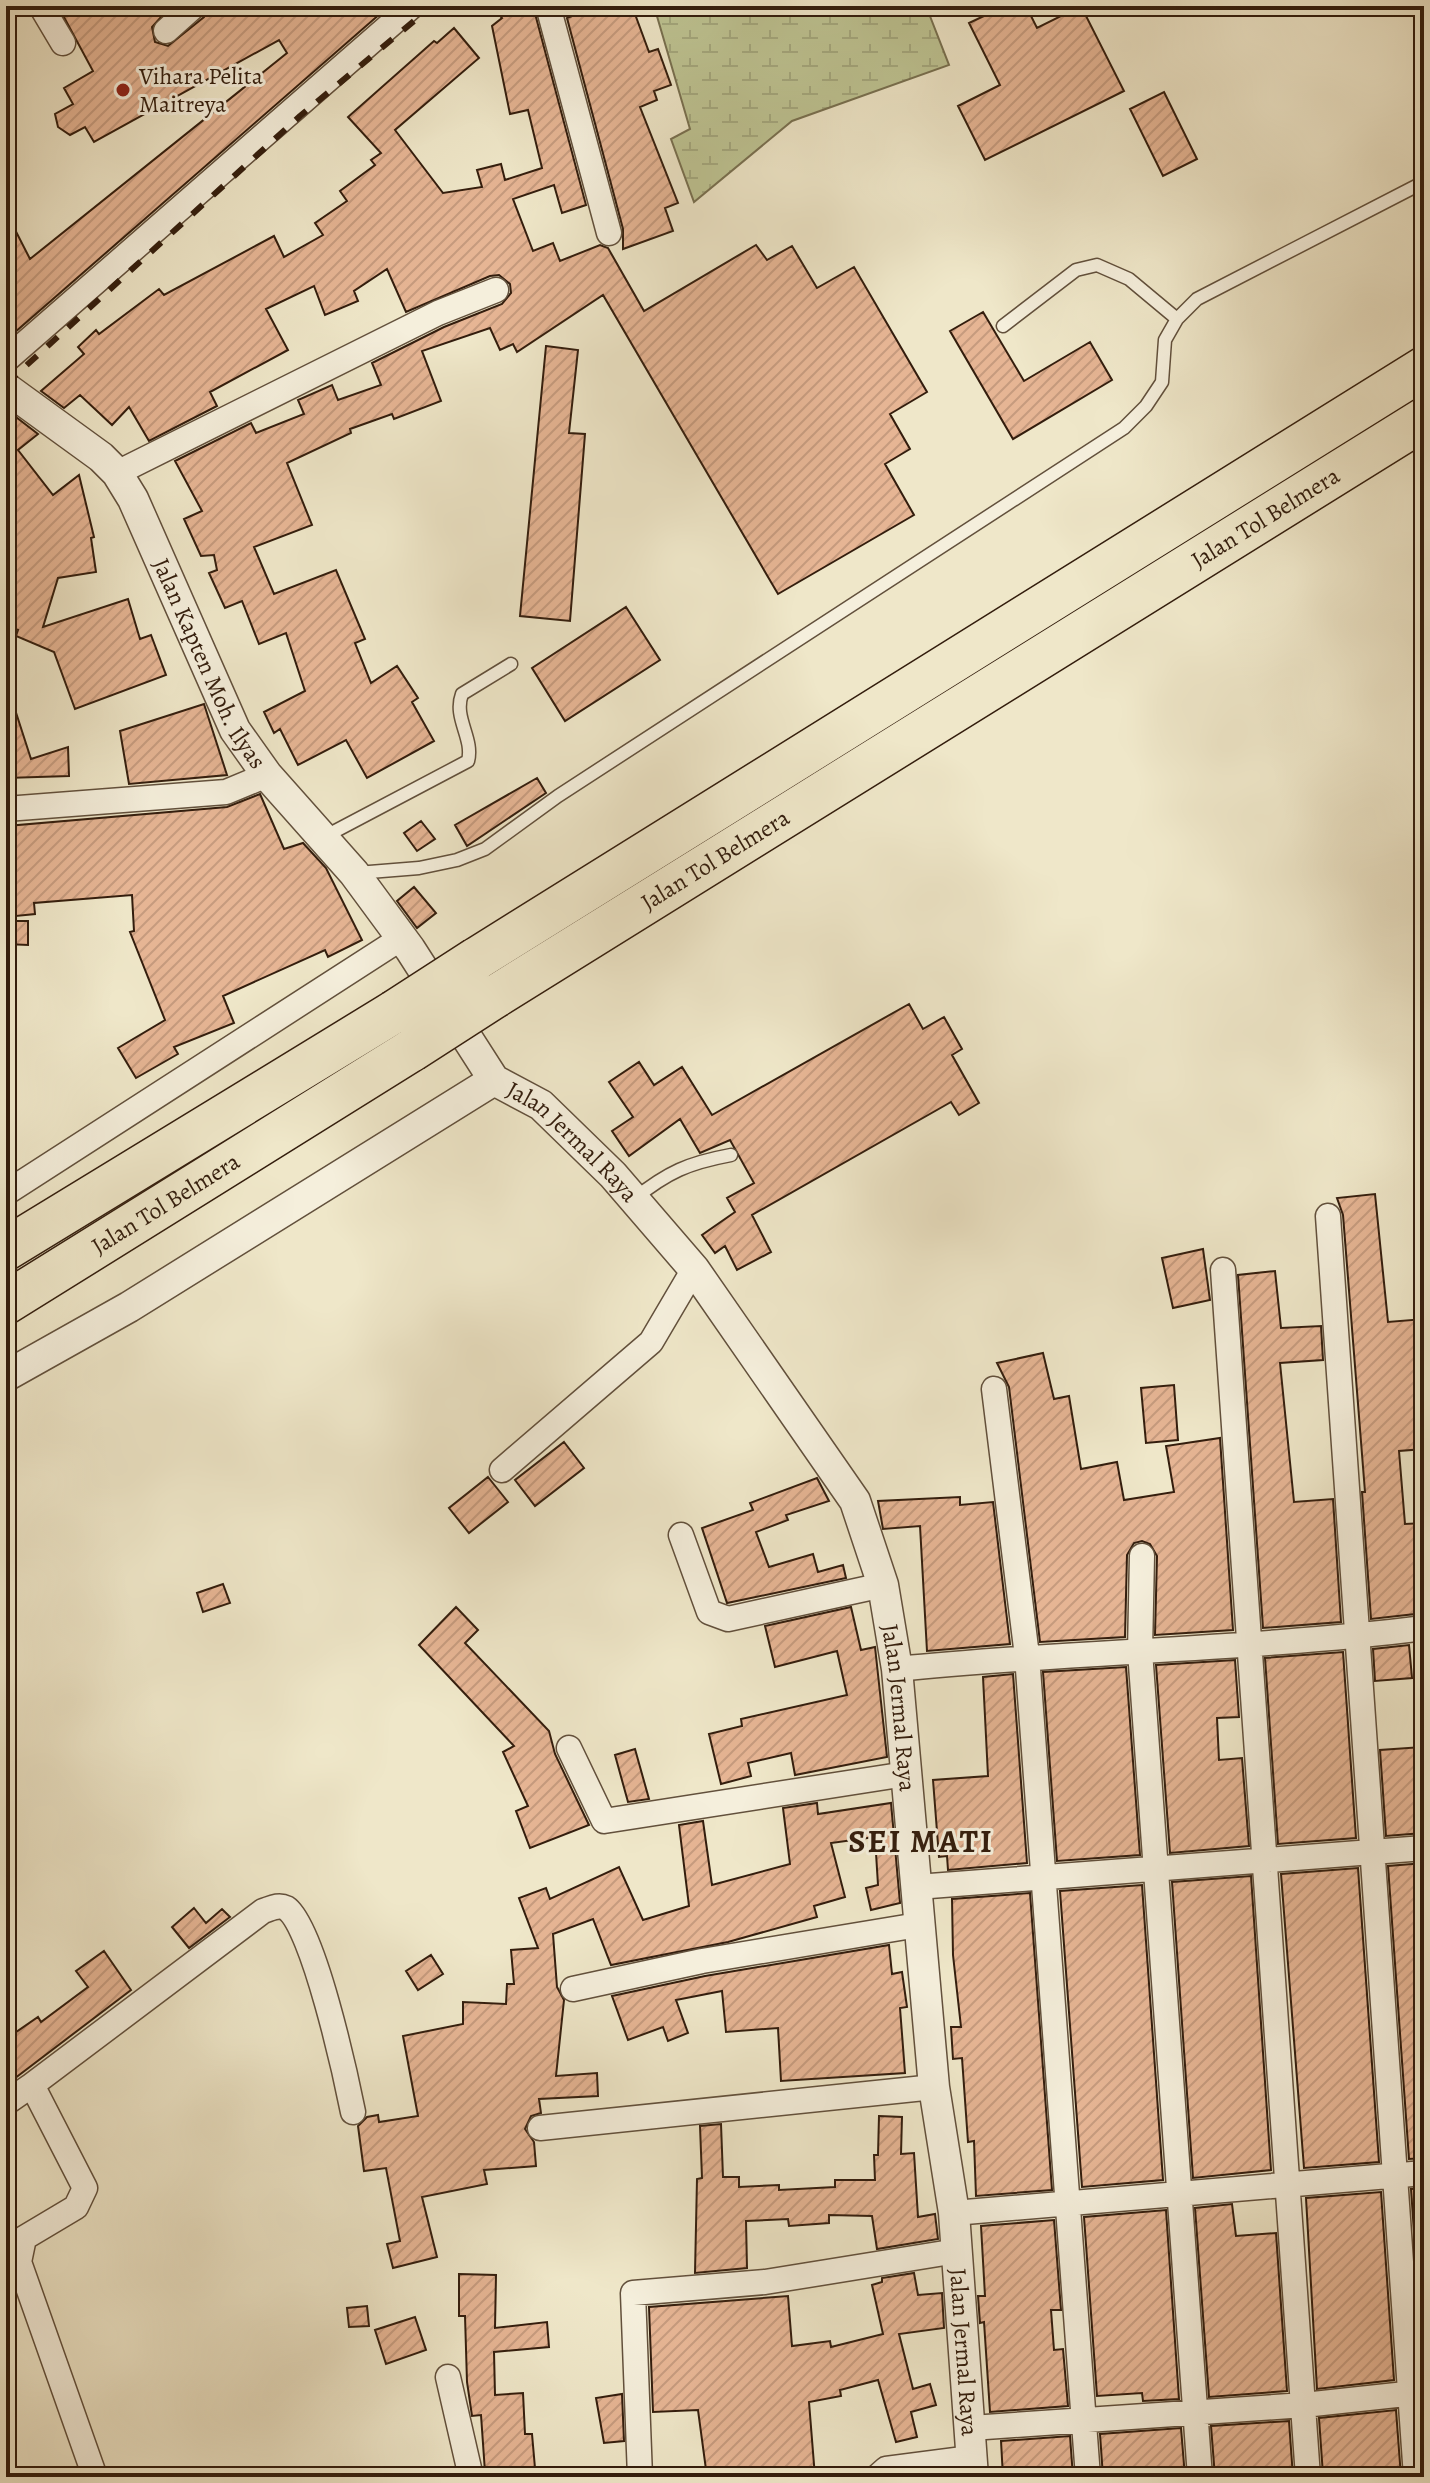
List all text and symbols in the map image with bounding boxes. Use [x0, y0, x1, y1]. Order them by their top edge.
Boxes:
place label: Vihara Pelita Maitreya [138, 60, 264, 120]
marker: Vihara Pelita Maitreya [114, 81, 132, 99]
street label: Jalan Tol Belmera [1185, 459, 1346, 576]
street label: Jalan Kapten Moh. Ilyas [145, 553, 274, 775]
street label: Jalan Tol Belmera [635, 801, 796, 918]
street label: Jalan Jermal Raya [501, 1074, 646, 1210]
street label: Jalan Tol Belmera [85, 1145, 246, 1262]
street label: Jalan Jermal Raya [874, 1622, 924, 1794]
district label: SEI MATI [848, 1819, 994, 1863]
street label: Jalan Jermal Raya [942, 2267, 986, 2438]

